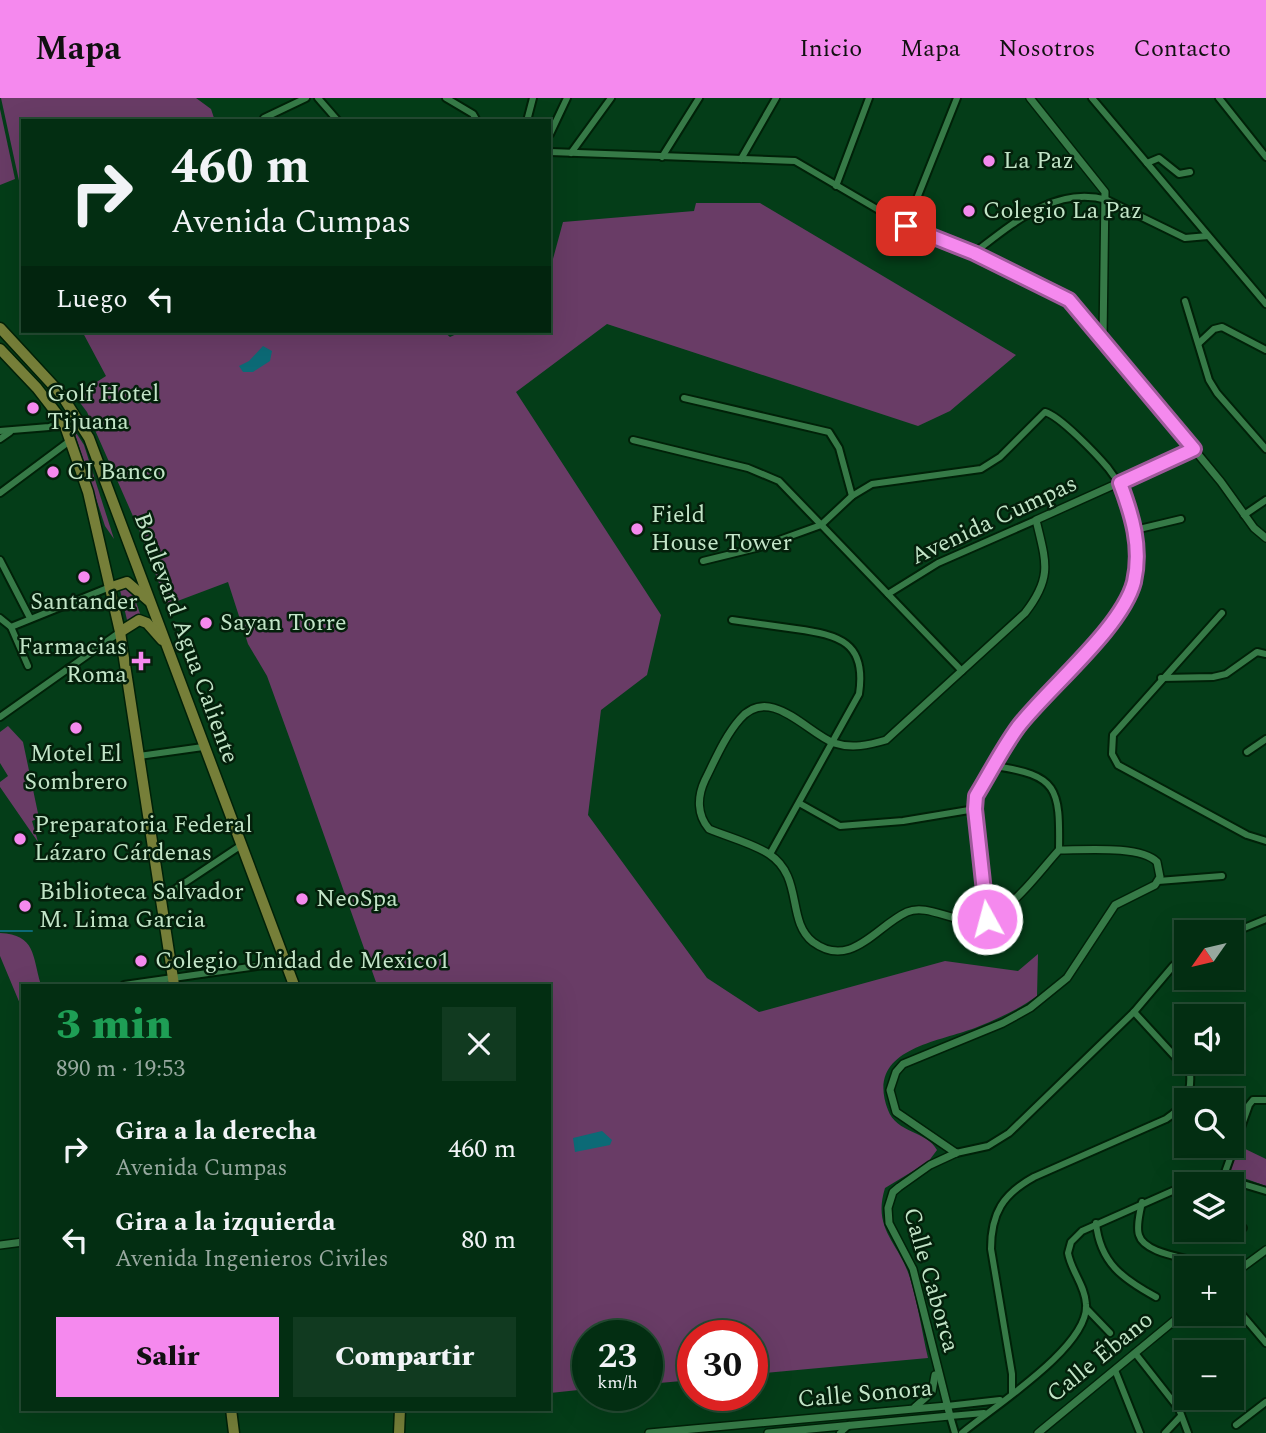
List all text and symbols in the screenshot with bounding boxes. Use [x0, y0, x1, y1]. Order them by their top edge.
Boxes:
text: Mapa [35, 24, 121, 74]
text: Inicio [799, 31, 862, 67]
text: Mapa [900, 31, 960, 67]
text: Nosotros [998, 31, 1095, 67]
text: Contacto [1133, 31, 1231, 67]
text: 460 m [171, 130, 310, 205]
place label: La Paz [1003, 143, 1074, 179]
icon: right [56, 147, 147, 238]
marker: La Paz [981, 153, 997, 169]
place label: Colegio La Paz [983, 193, 1142, 229]
pin [876, 196, 936, 256]
text: Avenida Cumpas [171, 198, 411, 247]
marker: Colegio La Paz [961, 203, 977, 219]
icon: arrive [887, 207, 925, 245]
text: Luego [56, 279, 128, 319]
icon: left [142, 280, 180, 318]
place label: Golf Hotel Tijuana [47, 376, 159, 440]
marker: Golf Hotel Tijuana [25, 400, 41, 416]
place label: CI Banco [67, 454, 166, 490]
marker: CI Banco [45, 464, 61, 480]
street label: Avenida Cumpas [905, 466, 1083, 574]
place label: Field House Tower [651, 497, 792, 561]
street label: Boulevard Agua Caliente [124, 508, 248, 768]
marker: Field House Tower [629, 521, 645, 537]
marker: Santander [76, 569, 92, 585]
place label: Santander [30, 584, 138, 620]
place label: Sayan Torre [220, 605, 347, 641]
marker: Sayan Torre [198, 615, 214, 631]
place label: Farmacias Roma [18, 629, 127, 693]
marker: Farmacias Roma [133, 653, 149, 669]
marker: Motel El Sombrero [68, 720, 84, 736]
place label: Motel El Sombrero [24, 736, 128, 800]
place label: Preparatoria Federal Lázaro Cárdenas [34, 807, 253, 871]
marker: Preparatoria Federal Lázaro Cárdenas [12, 831, 28, 847]
place label: Biblioteca Salvador M. Lima Garcia [39, 874, 244, 938]
place label: NeoSpa [316, 881, 398, 917]
position arrow [950, 882, 1024, 956]
marker: NeoSpa [294, 891, 310, 907]
marker: Biblioteca Salvador M. Lima Garcia [17, 898, 33, 914]
north arrow [1174, 920, 1244, 990]
map controls [1174, 920, 1244, 1410]
place label: Colegio Unidad de Mexico1 [155, 943, 450, 979]
marker: Colegio Unidad de Mexico1 [133, 953, 149, 969]
text: 3 min [56, 994, 172, 1057]
button: sound [1174, 1004, 1244, 1074]
button: close [442, 1007, 516, 1081]
text: 890 m · 19:53 [56, 1052, 185, 1087]
button: search [1174, 1088, 1244, 1158]
text: Gira a la derecha [115, 1111, 317, 1151]
text: 460 m [448, 1129, 516, 1169]
icon: right [56, 1130, 94, 1168]
text: Avenida Cumpas [115, 1151, 288, 1186]
button: layers [1174, 1172, 1244, 1242]
text: Gira a la izquierda [115, 1202, 336, 1242]
street label: Calle Caborca [893, 1203, 969, 1357]
text: 80 m [461, 1220, 516, 1260]
icon: left [56, 1221, 94, 1259]
text: Avenida Ingenieros Civiles [115, 1242, 388, 1277]
button: + [1174, 1256, 1244, 1326]
street label: Calle Ébano [1039, 1303, 1161, 1411]
button: Salir [56, 1317, 279, 1397]
button: Compartir [293, 1317, 516, 1397]
speed limit sign: 30 [677, 1320, 768, 1411]
text: 23 [598, 1330, 637, 1383]
button: − [1174, 1340, 1244, 1410]
text: km/h [597, 1369, 638, 1396]
street label: Calle Sonora [796, 1370, 934, 1418]

